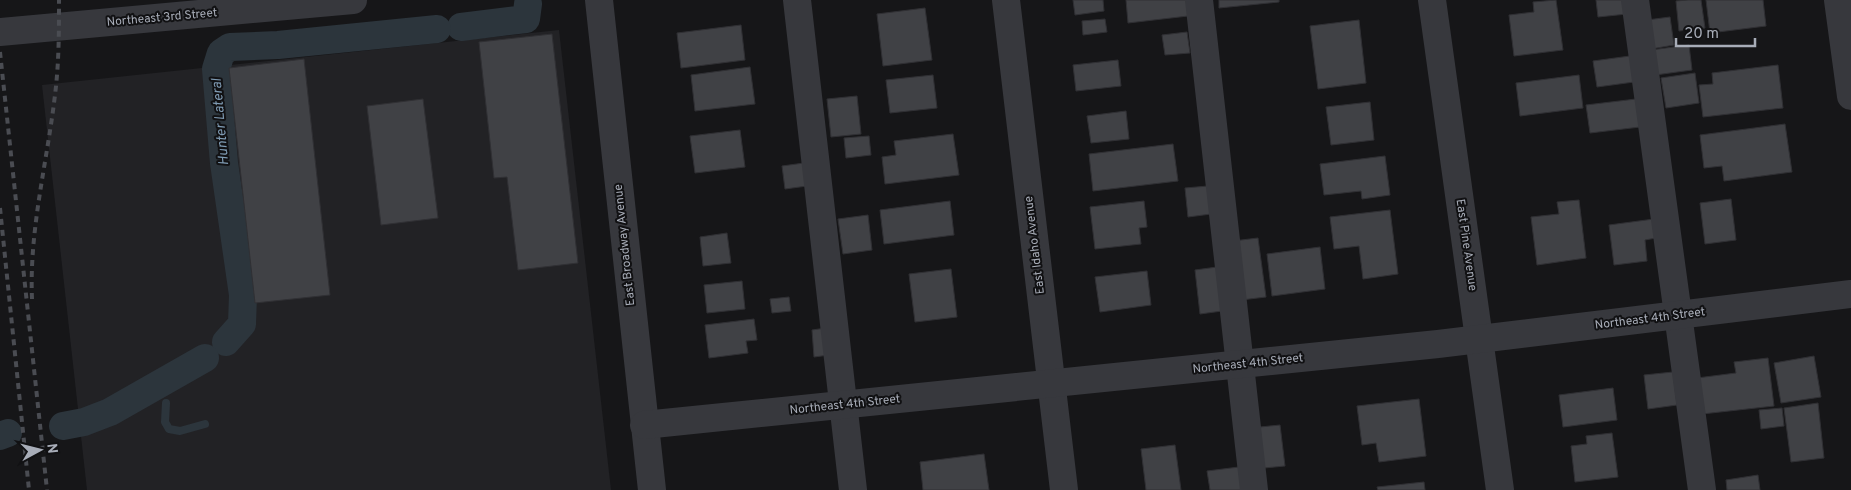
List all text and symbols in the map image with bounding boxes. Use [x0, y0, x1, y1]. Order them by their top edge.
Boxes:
street label: Northeast 3rd Street [106, 5, 218, 31]
scale bar [1676, 15, 1755, 47]
text: 20 m [1684, 25, 1719, 44]
water label: Hunter Lateral [209, 76, 233, 166]
street label: East Broadway Avenue [611, 183, 639, 307]
street label: East Idaho Avenue [1021, 195, 1049, 295]
street label: East Pine Avenue [1452, 198, 1480, 292]
street label: Northeast 4th Street [1594, 304, 1706, 334]
street label: Northeast 4th Street [1192, 350, 1304, 378]
street label: Northeast 4th Street [789, 391, 901, 419]
north arrow [15, 425, 65, 475]
text: N [42, 443, 60, 455]

